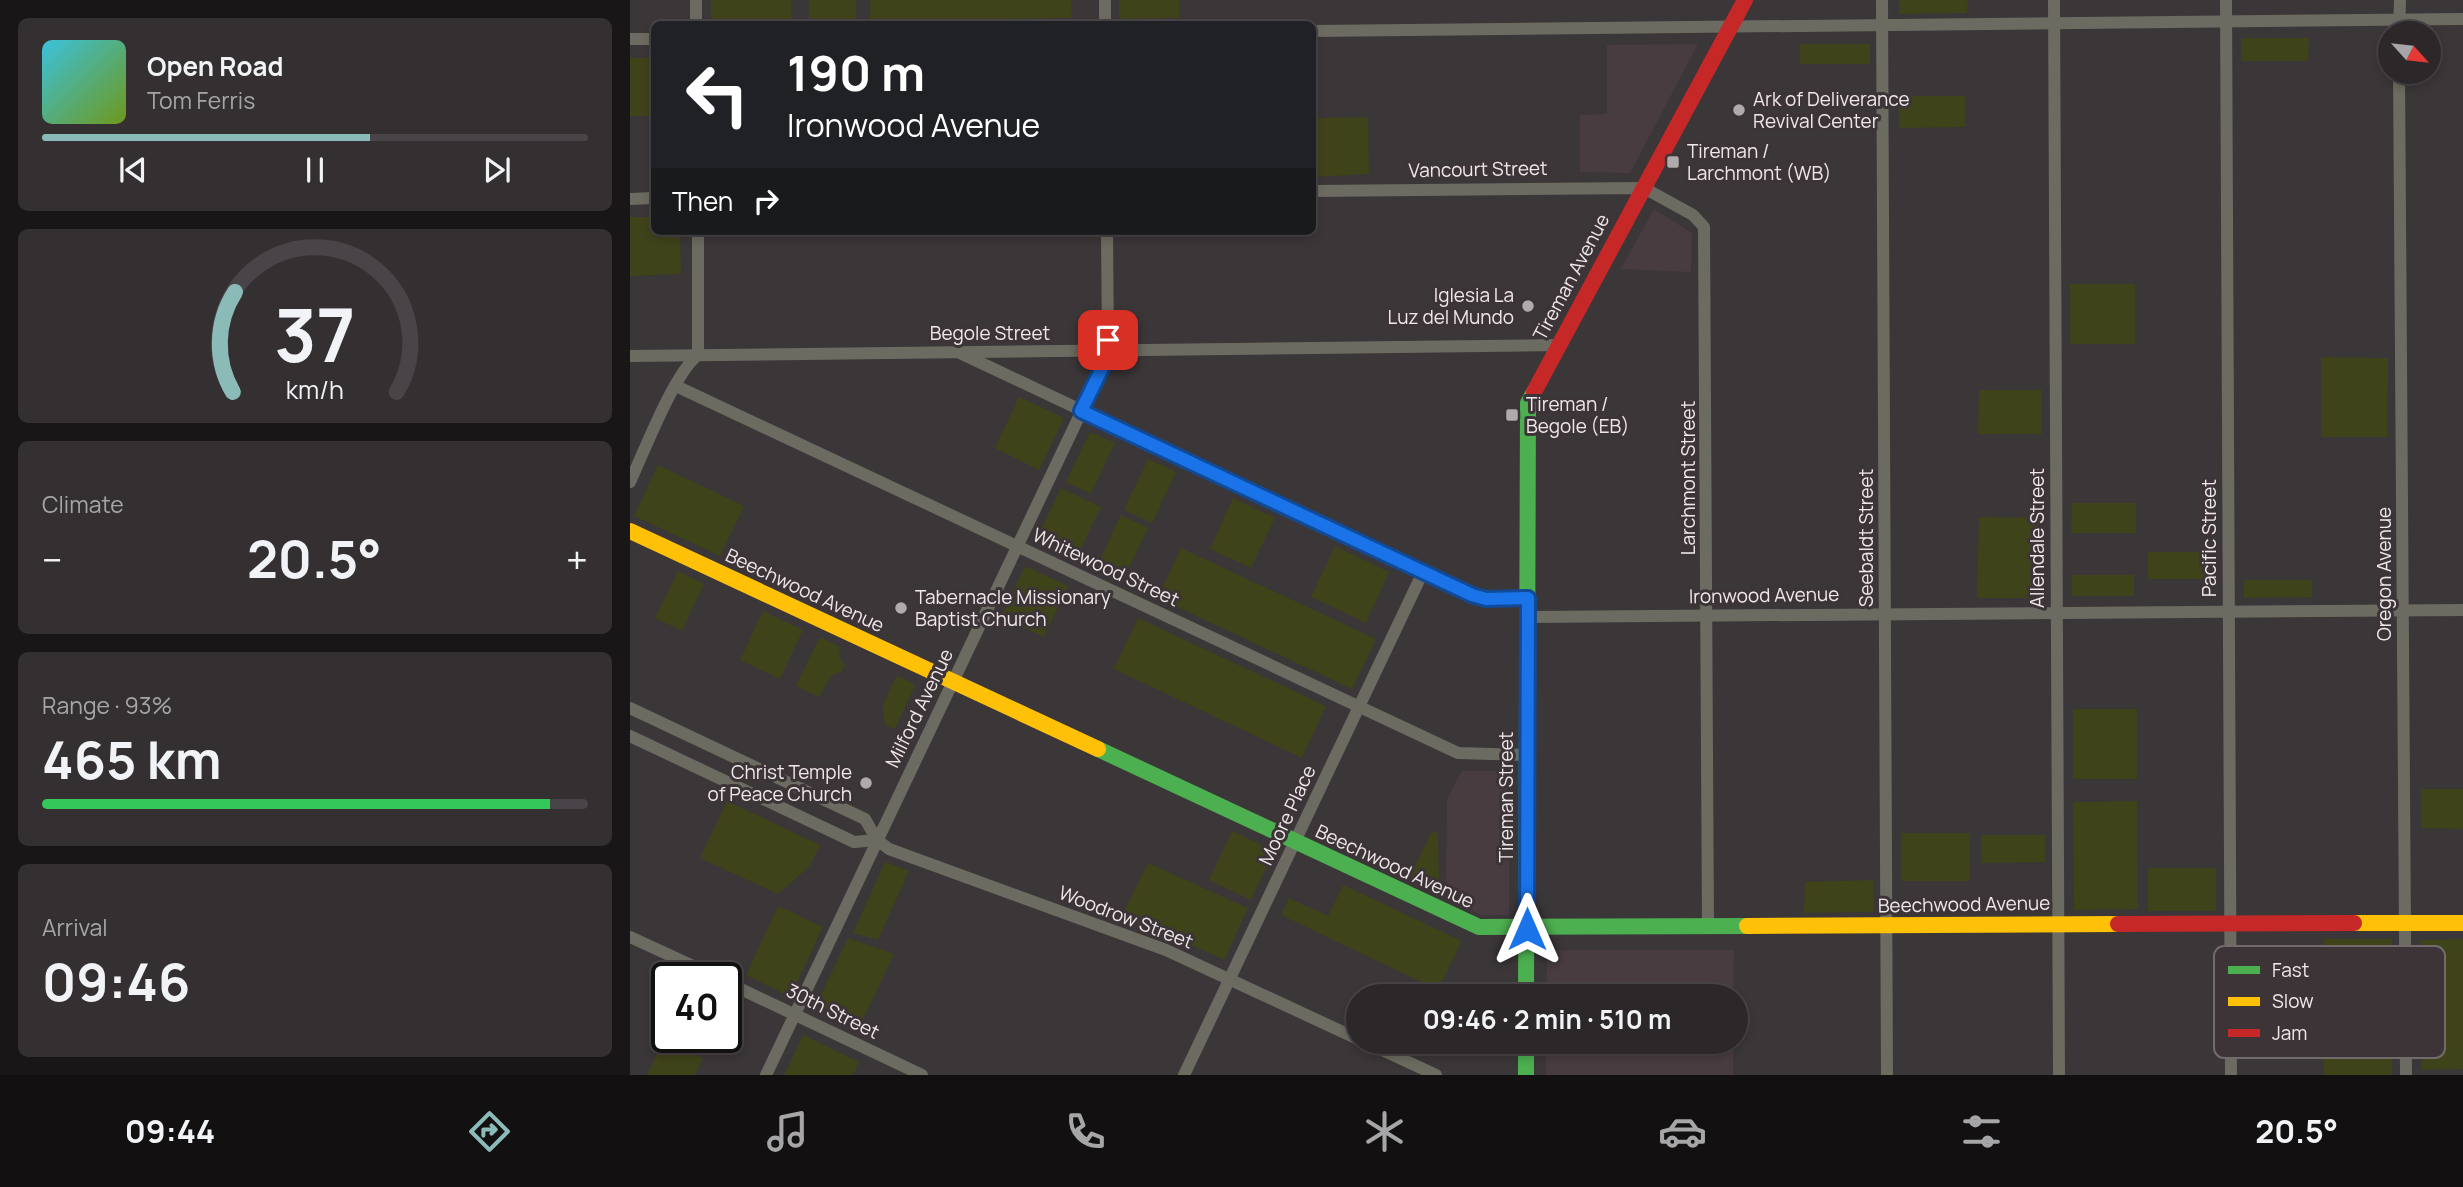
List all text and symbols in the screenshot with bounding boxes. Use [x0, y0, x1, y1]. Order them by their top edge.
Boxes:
north arrow [2378, 21, 2441, 84]
map controls [2378, 21, 2441, 84]
text: 190 m [787, 39, 925, 106]
text: Open Road [147, 48, 283, 84]
icon: left [672, 49, 763, 140]
text: Tom Ferris [147, 84, 255, 116]
place label: Ark of Deliverance Revival Center [1753, 86, 1910, 134]
marker: Ark of Deliverance Revival Center [1731, 102, 1747, 118]
text: Ironwood Avenue [787, 103, 1040, 147]
place label: Tireman / Larchmont (WB) [1687, 138, 1831, 186]
icon: previous [114, 151, 152, 189]
icon: pause [296, 151, 334, 189]
icon: next [478, 151, 516, 189]
marker: Tireman / Larchmont (WB) [1665, 154, 1681, 170]
street label: Vancourt Street [1408, 155, 1548, 183]
icon: right [747, 182, 785, 220]
text: Then [672, 183, 733, 219]
street label: Tireman Avenue [1527, 209, 1615, 345]
place label: Iglesia La Luz del Mundo [1388, 282, 1514, 330]
text: 37 [274, 285, 356, 385]
marker: Iglesia La Luz del Mundo [1520, 298, 1536, 314]
pin [1078, 310, 1138, 370]
street label: Begole Street [930, 320, 1050, 346]
icon: arrive [1089, 321, 1127, 359]
text: km/h [286, 372, 344, 407]
place label: Tireman / Begole (EB) [1526, 391, 1629, 439]
street label: Larchmont Street [1675, 401, 1701, 555]
marker: Tireman / Begole (EB) [1504, 407, 1520, 423]
street label: Allendale Street [2024, 468, 2050, 608]
street label: Seebaldt Street [1853, 469, 1879, 607]
street label: Pacific Street [2196, 479, 2222, 597]
text: Climate [42, 488, 124, 520]
street label: Oregon Avenue [2371, 507, 2397, 641]
street label: Whitewood Street [1028, 522, 1184, 612]
text: 20.5° [247, 523, 382, 594]
text: − [42, 533, 63, 585]
text: + [566, 533, 588, 585]
street label: Beechwood Avenue [721, 542, 889, 638]
street label: Ironwood Avenue [1689, 581, 1839, 609]
place label: Tabernacle Missionary Baptist Church [915, 584, 1111, 632]
marker: Tabernacle Missionary Baptist Church [893, 600, 909, 616]
street label: Milford Avenue [879, 644, 959, 772]
text: Range · 93% [42, 689, 172, 721]
text: 465 km [42, 724, 222, 795]
street label: Tireman Street [1493, 732, 1519, 862]
place label: Christ Temple of Peace Church [708, 759, 852, 807]
street label: Moore Place [1252, 761, 1322, 869]
marker: Christ Temple of Peace Church [858, 775, 874, 791]
street label: Beechwood Avenue [1311, 818, 1479, 914]
street label: Woodrow Street [1055, 879, 1197, 955]
street label: Beechwood Avenue [1878, 889, 2050, 919]
position arrow [1490, 892, 1564, 966]
text: Arrival [42, 911, 108, 943]
text: 09:46 [42, 946, 190, 1017]
legend [2214, 946, 2445, 1058]
text: Fast [2272, 957, 2309, 983]
speed limit sign: 40 [651, 962, 742, 1053]
street label: 30th Street [782, 977, 884, 1045]
text: Slow [2272, 988, 2314, 1014]
text: 09:46 · 2 min · 510 m [1423, 1001, 1671, 1037]
text: Jam [2272, 1020, 2307, 1046]
icon: directions [465, 1107, 514, 1156]
icon: music [763, 1107, 812, 1156]
icon: phone [1061, 1107, 1110, 1156]
icon: climate [1360, 1107, 1409, 1156]
icon: car [1658, 1107, 1707, 1156]
icon: filters [1957, 1107, 2006, 1156]
text: 09:44 [125, 1109, 215, 1153]
text: 20.5° [2255, 1109, 2338, 1153]

